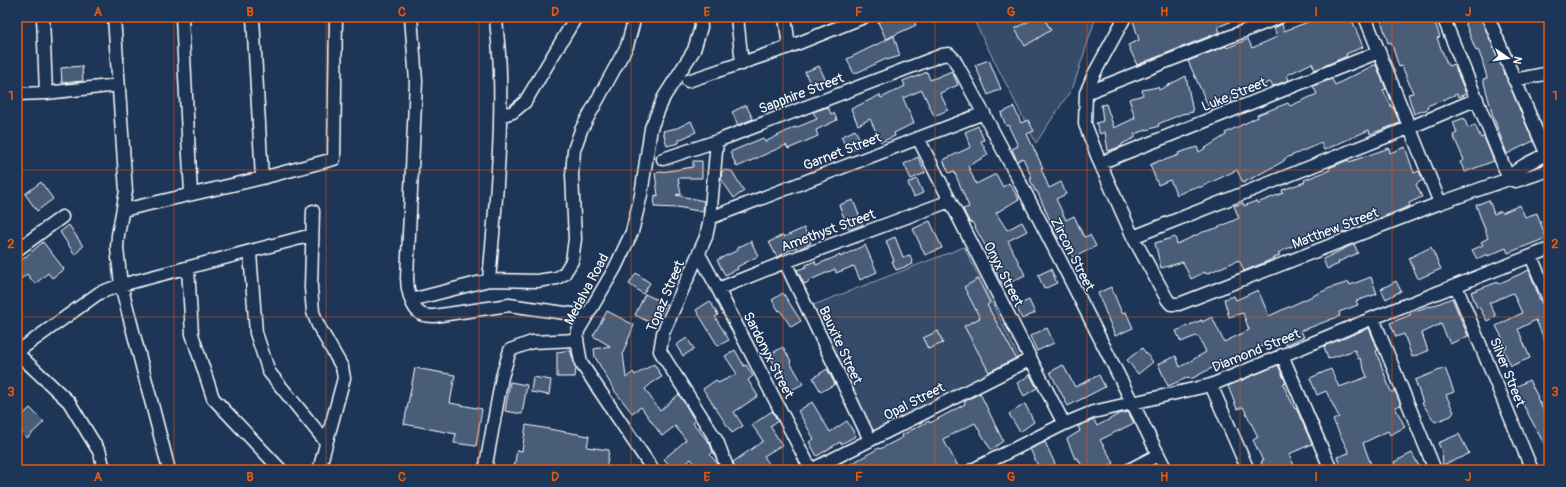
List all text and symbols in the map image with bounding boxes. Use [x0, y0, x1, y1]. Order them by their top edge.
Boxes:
text: A [94, 4, 103, 20]
text: B [246, 4, 254, 20]
text: C [398, 4, 406, 20]
text: D [551, 4, 559, 20]
text: E [704, 4, 711, 20]
text: F [855, 4, 863, 20]
text: G [1007, 4, 1016, 20]
text: H [1160, 4, 1168, 20]
text: I [1314, 4, 1318, 20]
text: J [1465, 4, 1471, 20]
north arrow [1488, 38, 1528, 78]
text: N [1510, 55, 1524, 66]
street label: Sapphire Street [756, 69, 846, 117]
street label: Luke Street [1199, 74, 1270, 115]
text: 1 [8, 88, 14, 104]
text: 1 [1552, 88, 1558, 104]
street label: Garnet Street [801, 129, 884, 174]
street label: Matthew Street [1289, 204, 1381, 253]
street label: Amethyst Street [779, 205, 878, 255]
street label: Zircon Street [1047, 215, 1099, 294]
text: 2 [7, 236, 15, 252]
text: 2 [1551, 236, 1559, 252]
street label: Onyx Street [980, 239, 1027, 310]
street label: Medalva Road [561, 250, 612, 328]
street label: Topaz Street [643, 257, 688, 335]
street label: Bauxite Street [815, 303, 866, 387]
street label: Sardonyx Street [739, 309, 798, 402]
street label: Diamond Street [1210, 325, 1303, 376]
street label: Silver Street [1486, 335, 1529, 410]
street label: Opal Street [881, 379, 948, 424]
text: 3 [7, 384, 15, 400]
text: 3 [1551, 384, 1559, 400]
text: A [94, 469, 103, 485]
text: B [246, 469, 254, 485]
text: C [398, 469, 406, 485]
text: D [551, 469, 559, 485]
text: E [704, 469, 711, 485]
text: F [855, 469, 863, 485]
text: G [1007, 469, 1016, 485]
text: H [1160, 469, 1168, 485]
text: I [1314, 469, 1318, 485]
text: J [1465, 469, 1471, 485]

